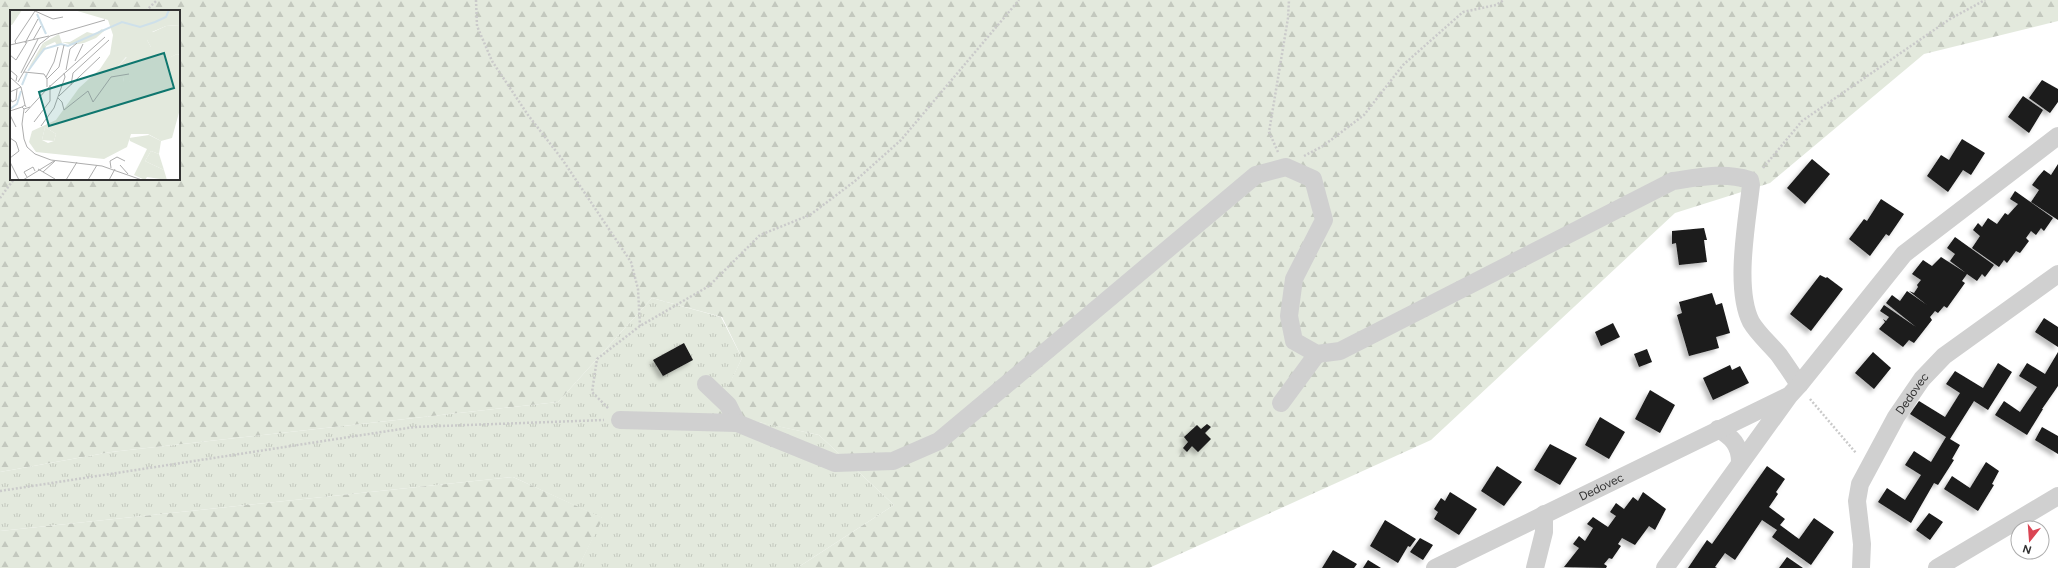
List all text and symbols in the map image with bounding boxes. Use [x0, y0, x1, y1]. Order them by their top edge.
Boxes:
inset map [10, 10, 180, 180]
street label: Dedovec [1893, 369, 1932, 417]
street label: Dedovec [1577, 470, 1626, 504]
north arrow [2010, 520, 2050, 560]
text: N [2021, 542, 2033, 557]

